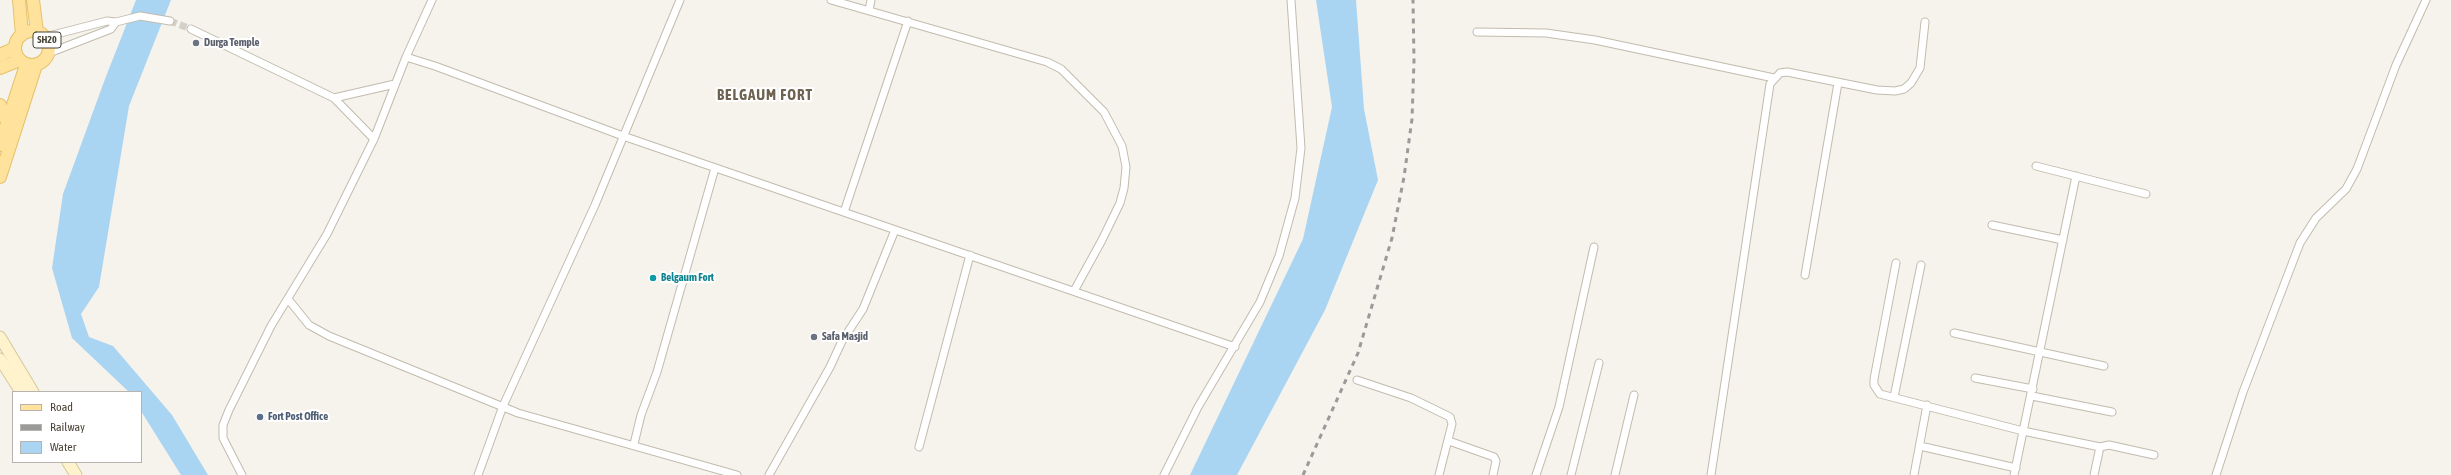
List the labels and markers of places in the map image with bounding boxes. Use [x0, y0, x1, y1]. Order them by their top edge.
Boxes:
place label: Durga Temple [204, 36, 260, 50]
marker: Durga Temple [191, 38, 201, 48]
place label: Belgaum Fort [661, 271, 714, 285]
marker: Belgaum Fort [648, 273, 658, 283]
place label: Safa Masjid [822, 330, 868, 344]
marker: Safa Masjid [809, 332, 819, 342]
place label: Fort Post Office [268, 410, 328, 424]
marker: Fort Post Office [255, 412, 265, 422]

